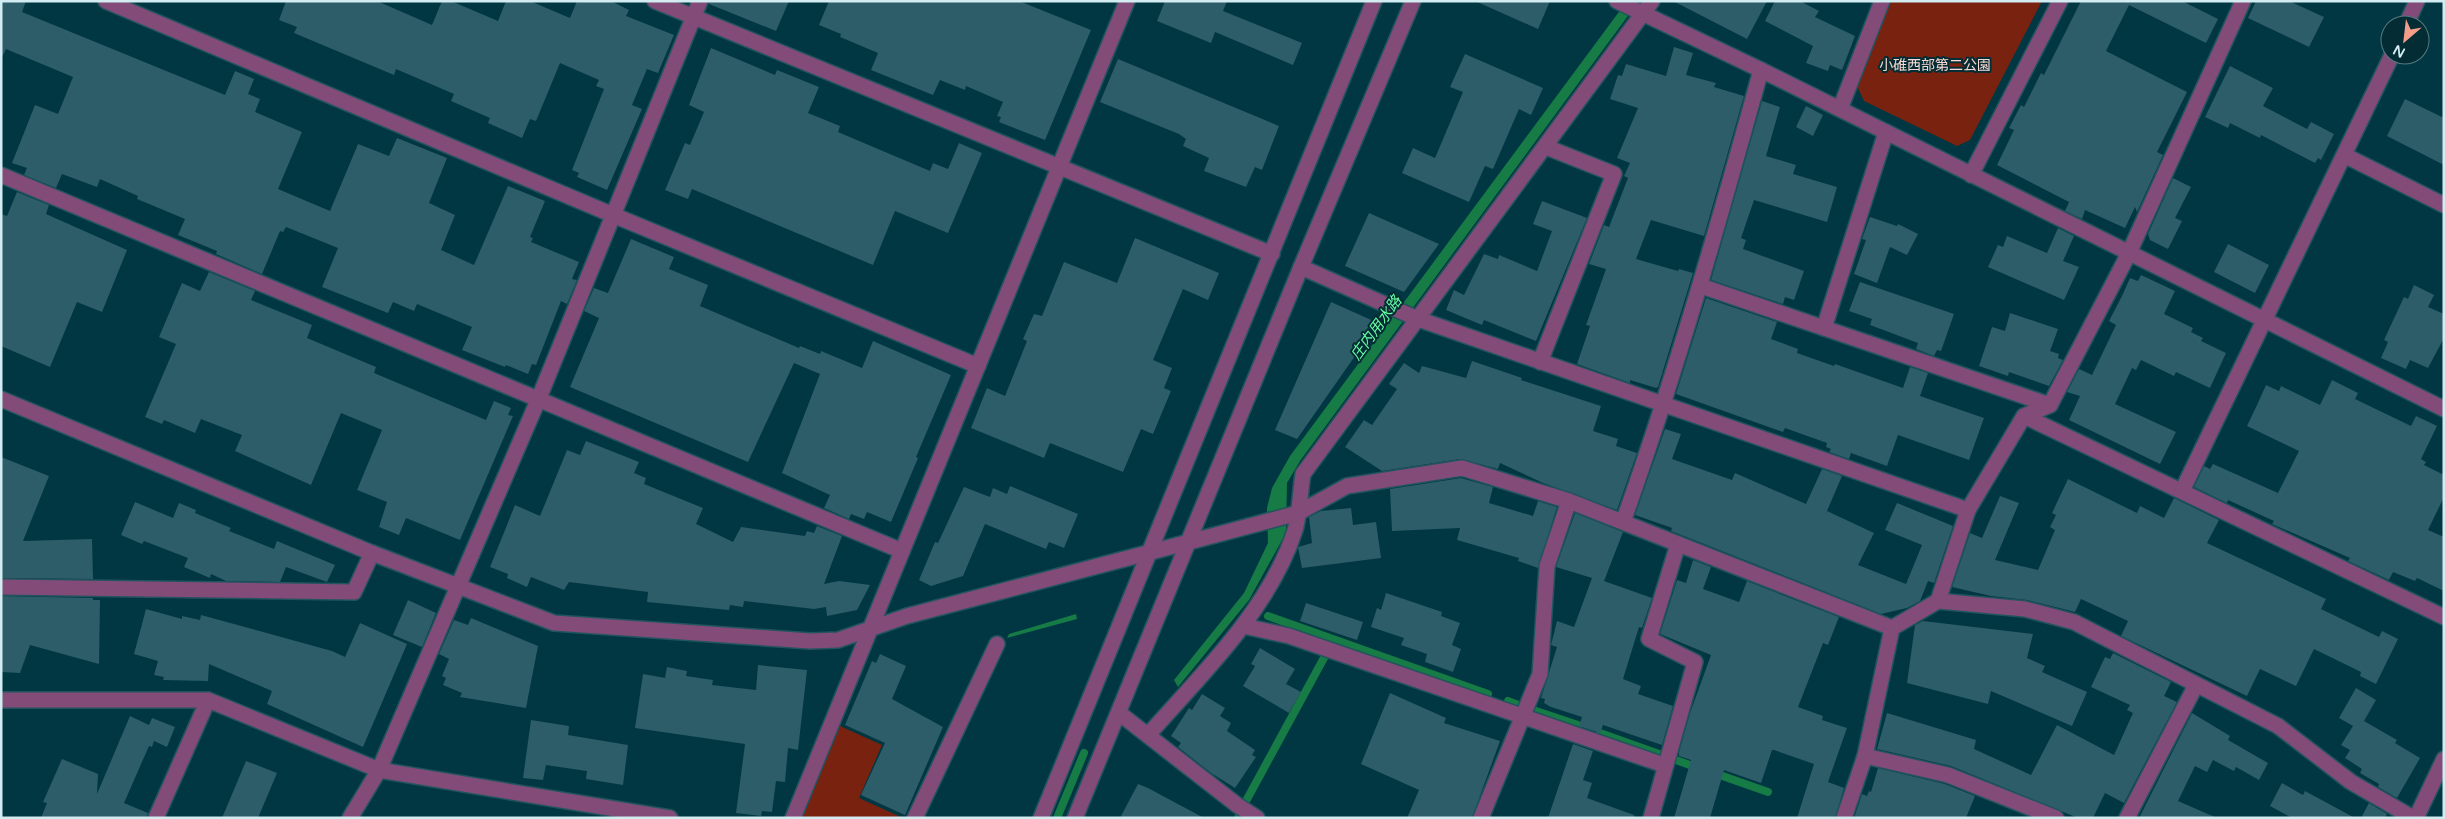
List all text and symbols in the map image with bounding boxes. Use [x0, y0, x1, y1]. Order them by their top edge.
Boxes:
north arrow [2380, 15, 2430, 65]
text: N [2390, 41, 2408, 61]
park label: 小碓西部第二公園 [1879, 57, 1991, 74]
water label: 庄内用水路 [1347, 291, 1406, 364]

